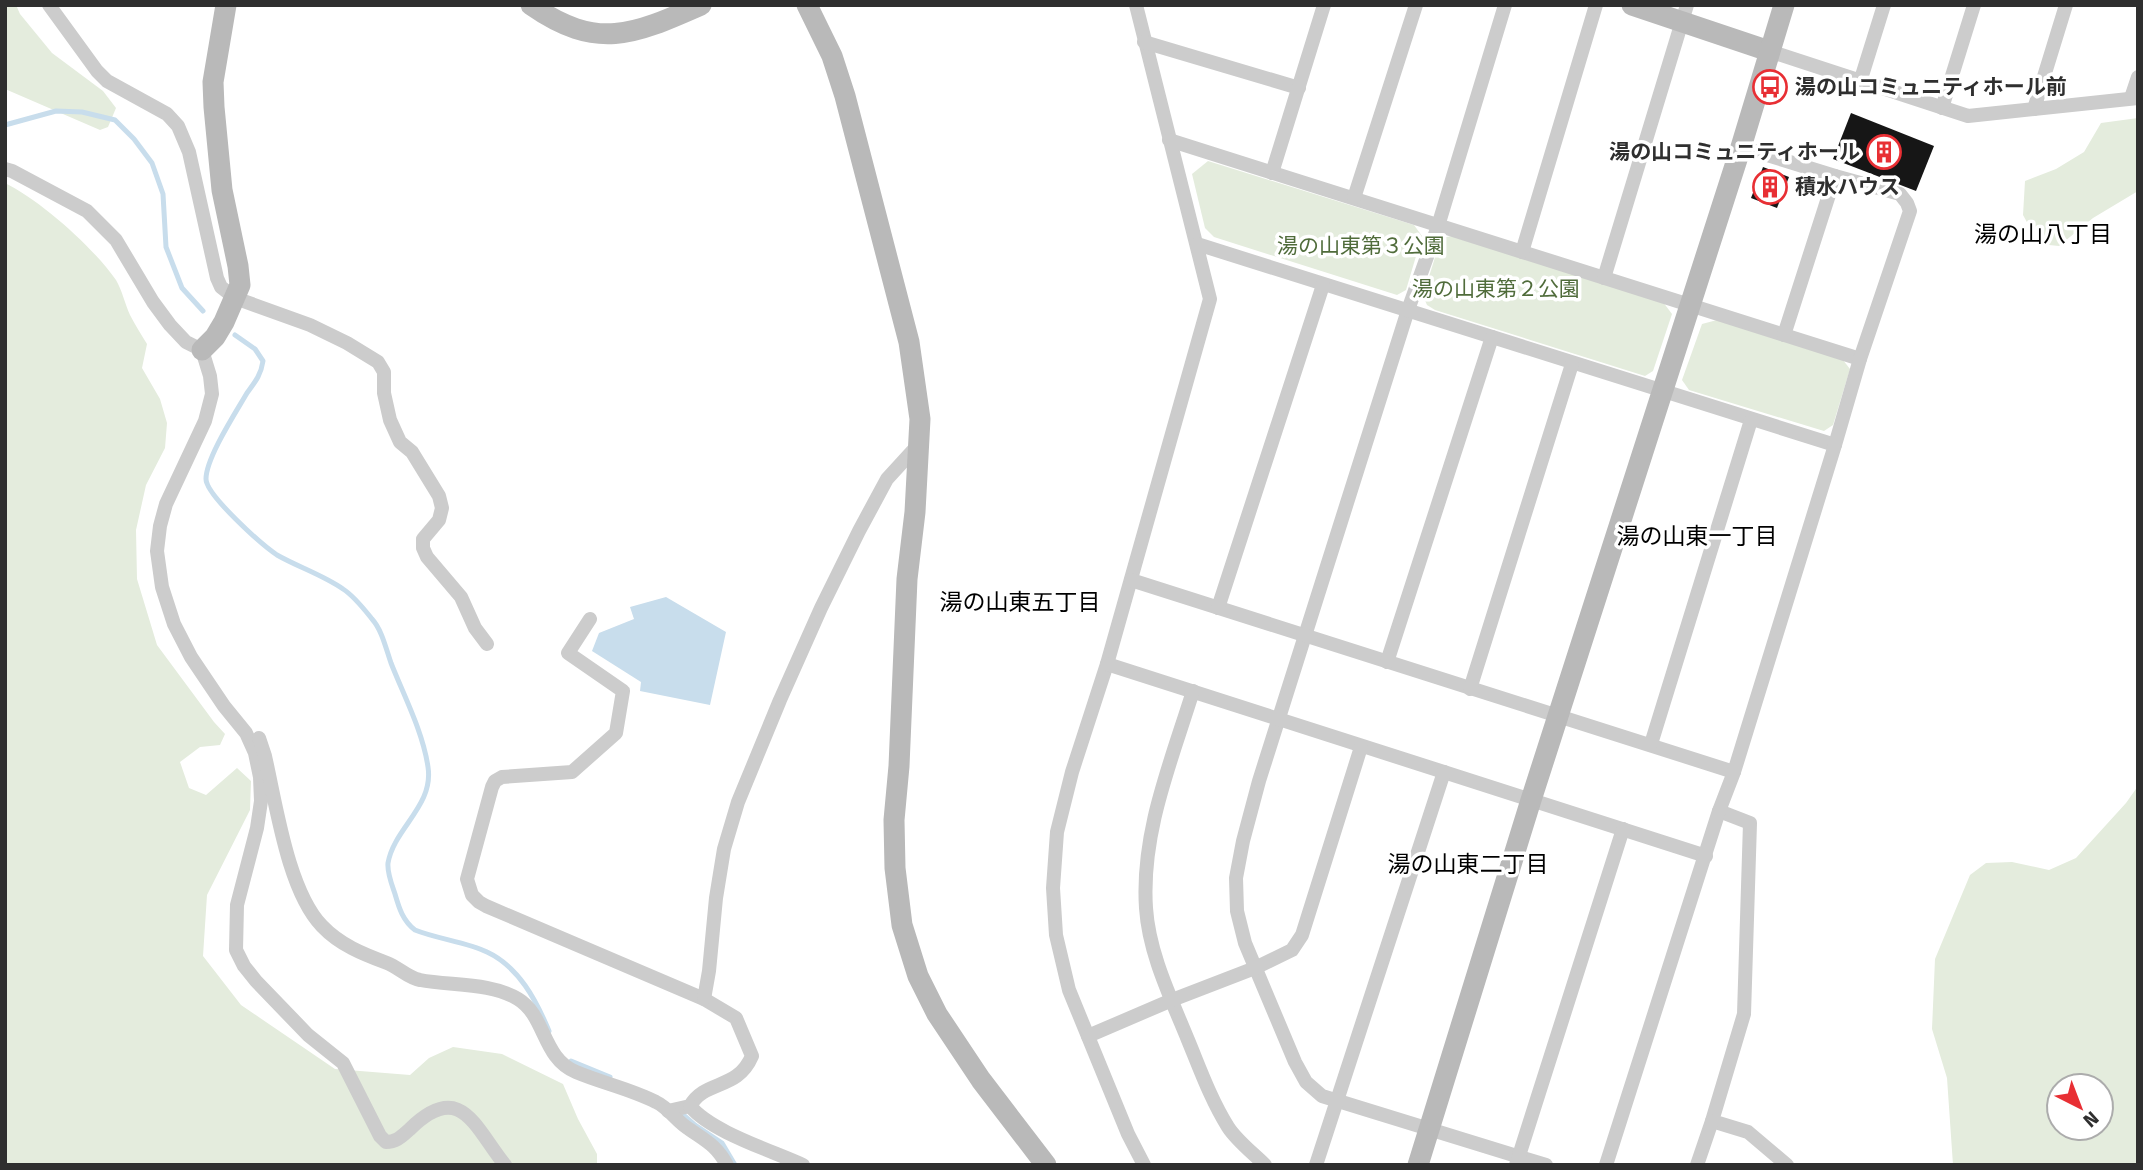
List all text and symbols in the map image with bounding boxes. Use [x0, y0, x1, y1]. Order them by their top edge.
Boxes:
bus stop icon: 湯の山コミュニティホール前 [1751, 68, 1789, 106]
place label: 湯の山コミュニティホール前 [1795, 74, 2067, 100]
building icon: 湯の山コミュニティホール [1865, 133, 1903, 171]
place label: 湯の山コミュニティホール [1609, 139, 1860, 165]
building icon: 積水ハウス [1751, 168, 1789, 206]
place label: 積水ハウス [1795, 174, 1900, 200]
district label: 湯の山八丁目 [1974, 220, 2112, 248]
park label: 湯の山東第３公園 [1277, 233, 1445, 259]
park label: 湯の山東第２公園 [1412, 276, 1580, 302]
district label: 湯の山東一丁目 [1617, 522, 1778, 550]
district label: 湯の山東五丁目 [940, 588, 1101, 616]
district label: 湯の山東二丁目 [1388, 850, 1549, 878]
north arrow [2045, 1072, 2115, 1142]
text: N [2079, 1106, 2103, 1132]

